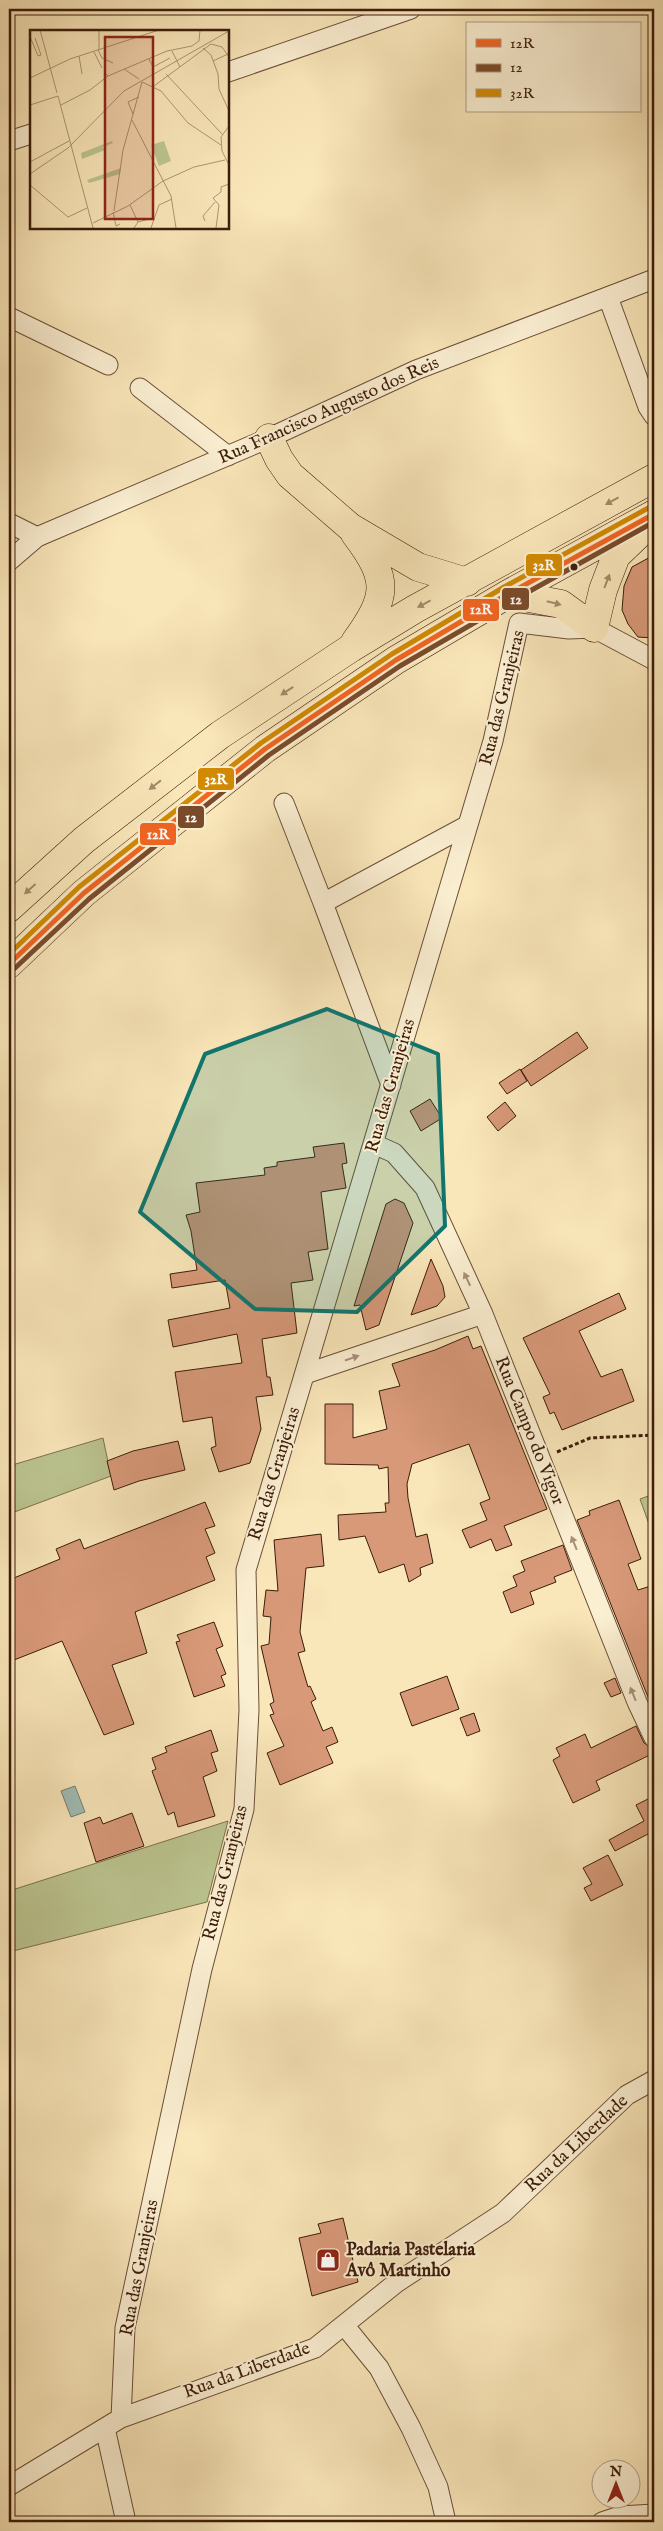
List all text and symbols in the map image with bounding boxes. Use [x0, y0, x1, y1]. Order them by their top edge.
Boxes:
legend [466, 22, 640, 112]
inset map [30, 30, 229, 229]
text: 12R [510, 34, 535, 53]
text: 12 [510, 58, 523, 77]
text: 32R [510, 84, 535, 103]
street label: Rua Francisco Augusto dos Reis [215, 352, 443, 470]
one-way arrow [605, 497, 618, 506]
line badge: 32R [525, 553, 563, 577]
text: 32R [533, 557, 557, 575]
unlabelled marker [569, 562, 579, 572]
one-way arrow [603, 573, 611, 588]
line badge: 12 [501, 587, 530, 611]
text: 12 [510, 591, 522, 609]
line badge: 12R [462, 598, 500, 622]
one-way arrow [547, 599, 562, 607]
one-way arrow [417, 600, 431, 608]
text: 12R [470, 601, 494, 619]
street label: Rua das Granjeiras [475, 628, 531, 768]
one-way arrow [280, 686, 293, 696]
line badge: 32R [197, 767, 235, 791]
text: 32R [205, 771, 229, 789]
one-way arrow [149, 780, 162, 791]
line badge: 12 [177, 805, 205, 829]
text: 12 [185, 809, 197, 827]
line badge: 12R [139, 822, 177, 846]
text: 12R [147, 826, 171, 844]
one-way arrow [24, 883, 36, 895]
street label: Rua das Granjeiras [361, 1016, 421, 1156]
one-way arrow [462, 1272, 470, 1286]
street label: Rua Campo do Vigor [489, 1353, 569, 1509]
one-way arrow [344, 1354, 359, 1362]
street label: Rua das Granjeiras [244, 1404, 306, 1544]
one-way arrow [569, 1536, 577, 1550]
one-way arrow [629, 1687, 637, 1701]
street label: Rua das Granjeiras [198, 1803, 254, 1943]
street label: Rua da Liberdade [520, 2090, 634, 2198]
street label: Rua das Granjeiras [115, 2198, 165, 2338]
place label: Padaria Pastelaria Avô Martinho [345, 2239, 477, 2283]
shop icon: Padaria Pastelaria Avô Martinho [315, 2247, 341, 2273]
street label: Rua da Liberdade [180, 2337, 314, 2405]
north arrow [590, 2458, 640, 2508]
text: N [609, 2463, 622, 2481]

